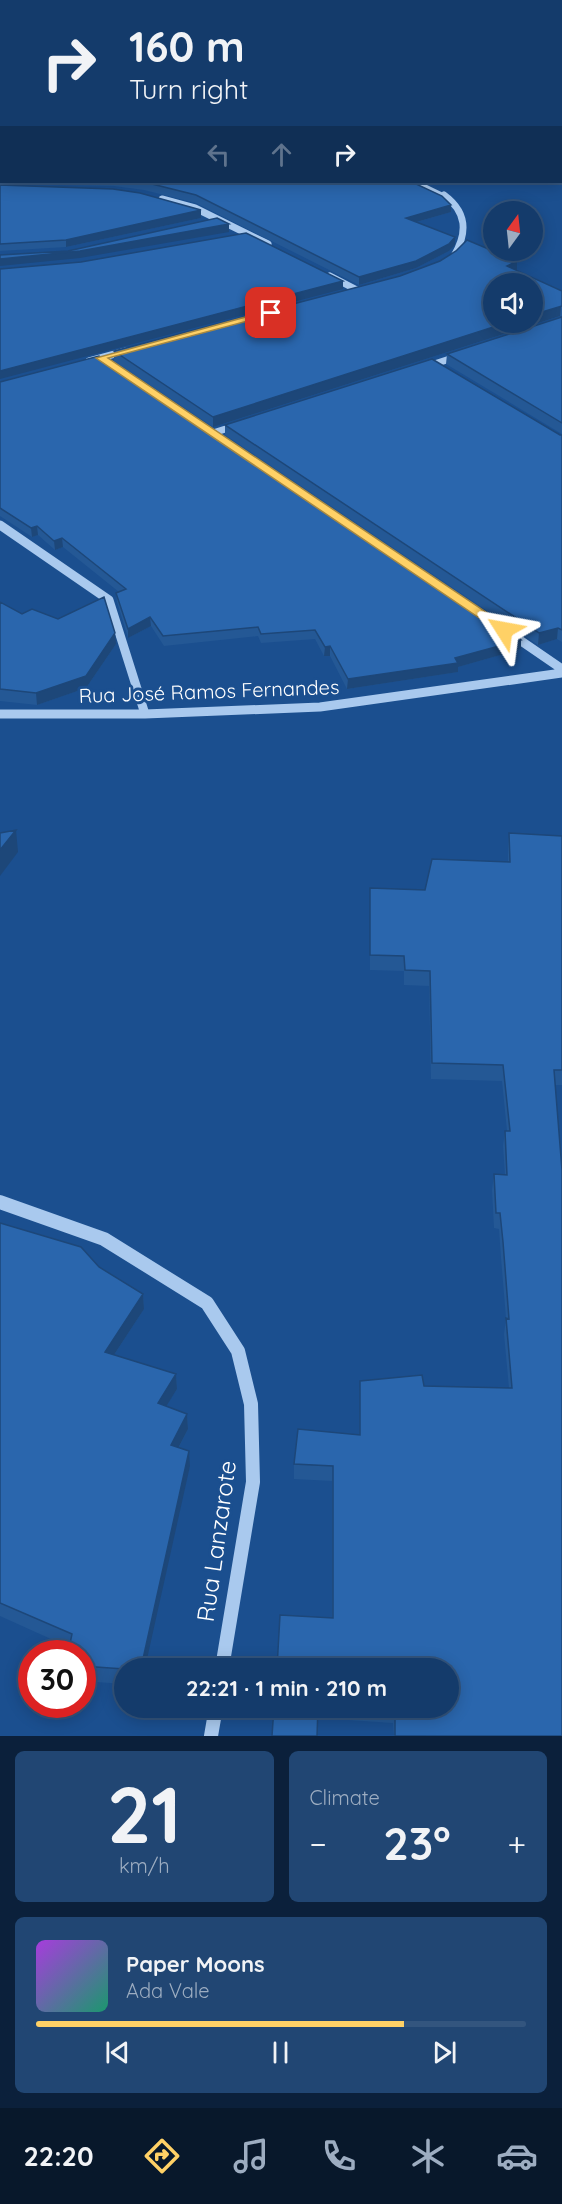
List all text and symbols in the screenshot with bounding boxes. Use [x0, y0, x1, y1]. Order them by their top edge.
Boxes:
text: 160 m [129, 20, 245, 73]
icon: right [30, 24, 108, 102]
text: Turn right [129, 72, 248, 106]
icon: left [202, 138, 235, 171]
icon: ahead [265, 138, 298, 171]
icon: right [328, 138, 361, 171]
north arrow [483, 201, 543, 261]
map controls [483, 201, 543, 333]
button: sound [483, 273, 543, 333]
pin [245, 287, 296, 338]
icon: arrive [254, 296, 287, 329]
position arrow [472, 598, 536, 662]
street label: Rua José Ramos Fernandes [78, 674, 340, 708]
street label: Rua Lanzarote [190, 1458, 242, 1624]
speed limit sign: 30 [18, 1640, 96, 1718]
text: 22:21 · 1 min · 210 m [186, 1674, 387, 1702]
text: 21 [107, 1765, 182, 1863]
text: Climate [310, 1785, 380, 1810]
text: 23° [383, 1815, 451, 1871]
text: − [310, 1823, 327, 1864]
text: + [507, 1823, 526, 1864]
text: km/h [119, 1853, 170, 1878]
text: Paper Moons [126, 1950, 265, 1978]
text: Ada Vale [126, 1978, 210, 2003]
icon: previous [101, 2036, 134, 2069]
icon: pause [264, 2036, 297, 2069]
icon: next [428, 2036, 461, 2069]
icon: directions [141, 2135, 183, 2177]
icon: music [230, 2135, 272, 2177]
icon: phone [318, 2135, 360, 2177]
icon: climate [407, 2135, 449, 2177]
icon: car [496, 2135, 538, 2177]
text: 22:20 [23, 2139, 94, 2173]

